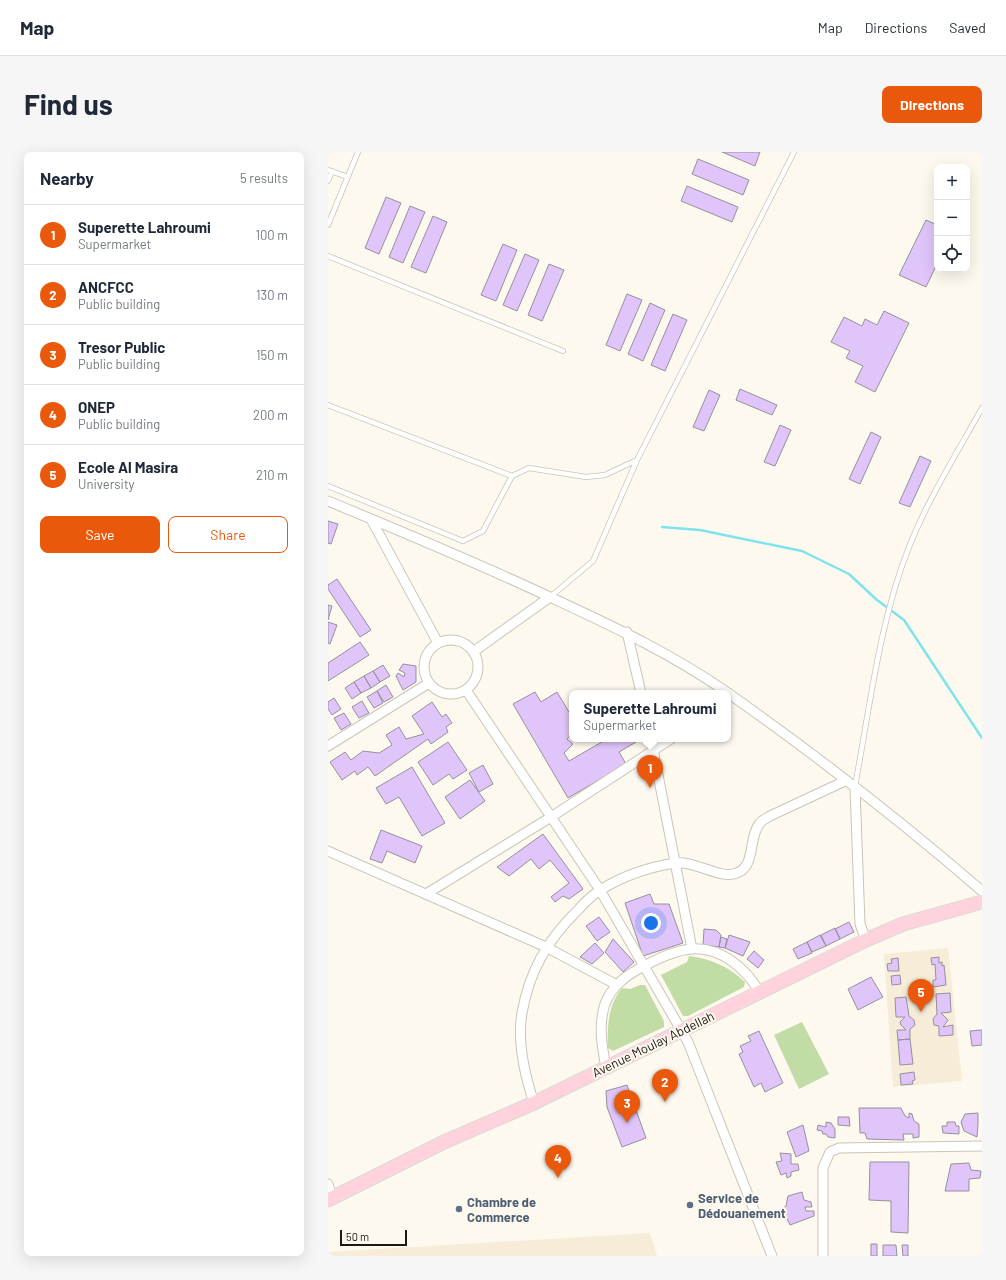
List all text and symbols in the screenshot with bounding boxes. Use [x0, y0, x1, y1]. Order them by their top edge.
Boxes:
text: Map [20, 16, 54, 39]
text: Map [818, 19, 843, 36]
text: Directions [865, 19, 927, 36]
text: Saved [949, 19, 986, 36]
button: Directions [882, 86, 982, 123]
text: Find us [24, 87, 113, 121]
map controls [934, 164, 970, 272]
button: + [934, 164, 970, 200]
text: Nearby [40, 168, 94, 188]
text: 5 results [240, 170, 288, 186]
button: − [934, 200, 970, 236]
text: Superette Lahroumi [78, 218, 211, 236]
text: 1 [51, 227, 55, 243]
text: 100 m [255, 227, 288, 243]
text: Supermarket [78, 236, 151, 252]
button: locate [934, 236, 970, 272]
text: ANCFCC [78, 278, 134, 296]
text: 2 [49, 287, 57, 303]
text: 130 m [256, 287, 288, 303]
text: Public building [78, 296, 160, 312]
text: Tresor Public [78, 338, 165, 356]
text: 3 [49, 347, 57, 363]
text: 150 m [256, 347, 288, 363]
text: Public building [78, 356, 160, 372]
text: ONEP [78, 398, 115, 416]
text: 4 [49, 407, 57, 423]
text: 200 m [253, 407, 288, 423]
text: Public building [78, 416, 160, 432]
text: Ecole Al Masira [78, 458, 178, 476]
text: 5 [49, 467, 57, 483]
text: 210 m [256, 467, 288, 483]
text: University [78, 476, 135, 492]
button: Save [40, 516, 160, 553]
button: Share [168, 516, 288, 553]
popup [569, 690, 731, 742]
text: Superette Lahroumi [584, 699, 716, 717]
text: Supermarket [584, 717, 657, 733]
pin: 1 [637, 755, 663, 788]
your location [641, 913, 661, 933]
pin: 5 [908, 979, 934, 1012]
street label: Avenue Moulay Abdellah [589, 1007, 717, 1081]
pin: 2 [652, 1069, 678, 1102]
pin: 3 [614, 1090, 640, 1123]
pin: 4 [545, 1145, 571, 1178]
place label: Service de Dédouanement [698, 1190, 786, 1221]
place label: Chambre de Commerce [467, 1194, 536, 1225]
marker: Service de Dédouanement [685, 1200, 695, 1210]
marker: Chambre de Commerce [454, 1204, 464, 1214]
scale bar [340, 1228, 407, 1247]
text: 50 m [346, 1230, 369, 1243]

